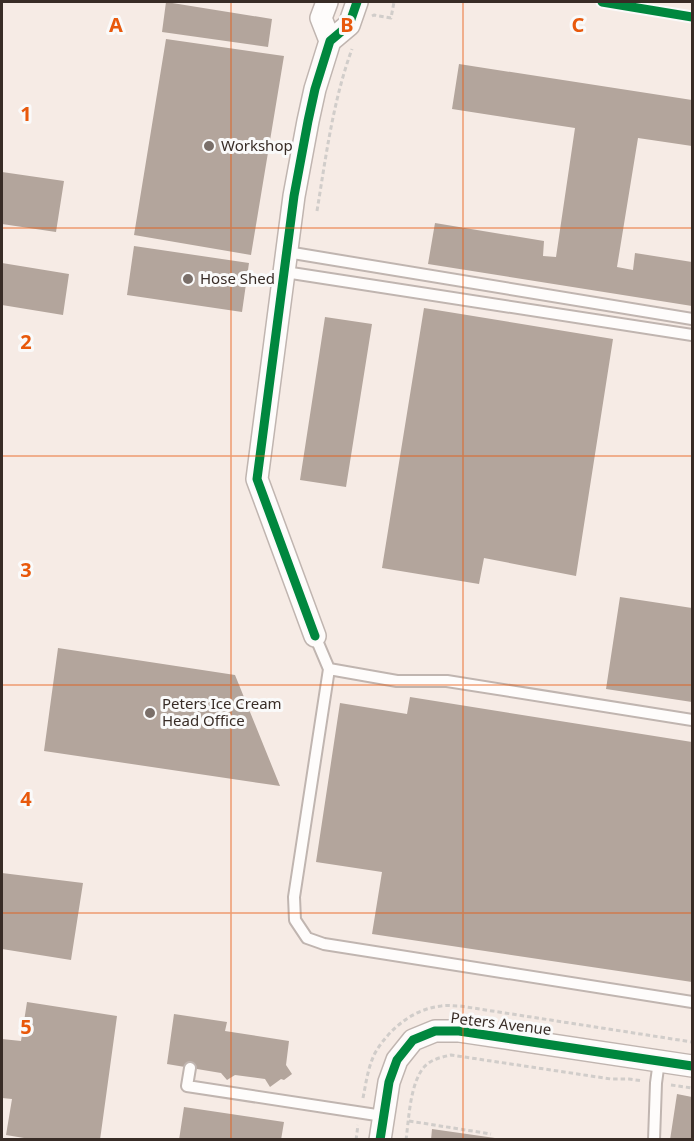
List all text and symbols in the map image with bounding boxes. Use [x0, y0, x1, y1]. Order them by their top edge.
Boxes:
text: A [109, 11, 123, 38]
text: B [340, 11, 354, 38]
text: C [572, 11, 585, 38]
text: 1 [20, 100, 32, 127]
place label: Workshop [221, 135, 293, 155]
marker: Workshop [202, 139, 216, 153]
place label: Hose Shed [200, 268, 275, 288]
marker: Hose Shed [181, 272, 195, 286]
text: 2 [20, 328, 32, 355]
text: 3 [20, 556, 32, 583]
place label: Peters Ice Cream Head Office [162, 693, 282, 730]
marker: Peters Ice Cream Head Office [143, 706, 157, 720]
text: 4 [20, 785, 32, 812]
street label: Peters Avenue [450, 1007, 553, 1039]
text: 5 [20, 1013, 32, 1040]

